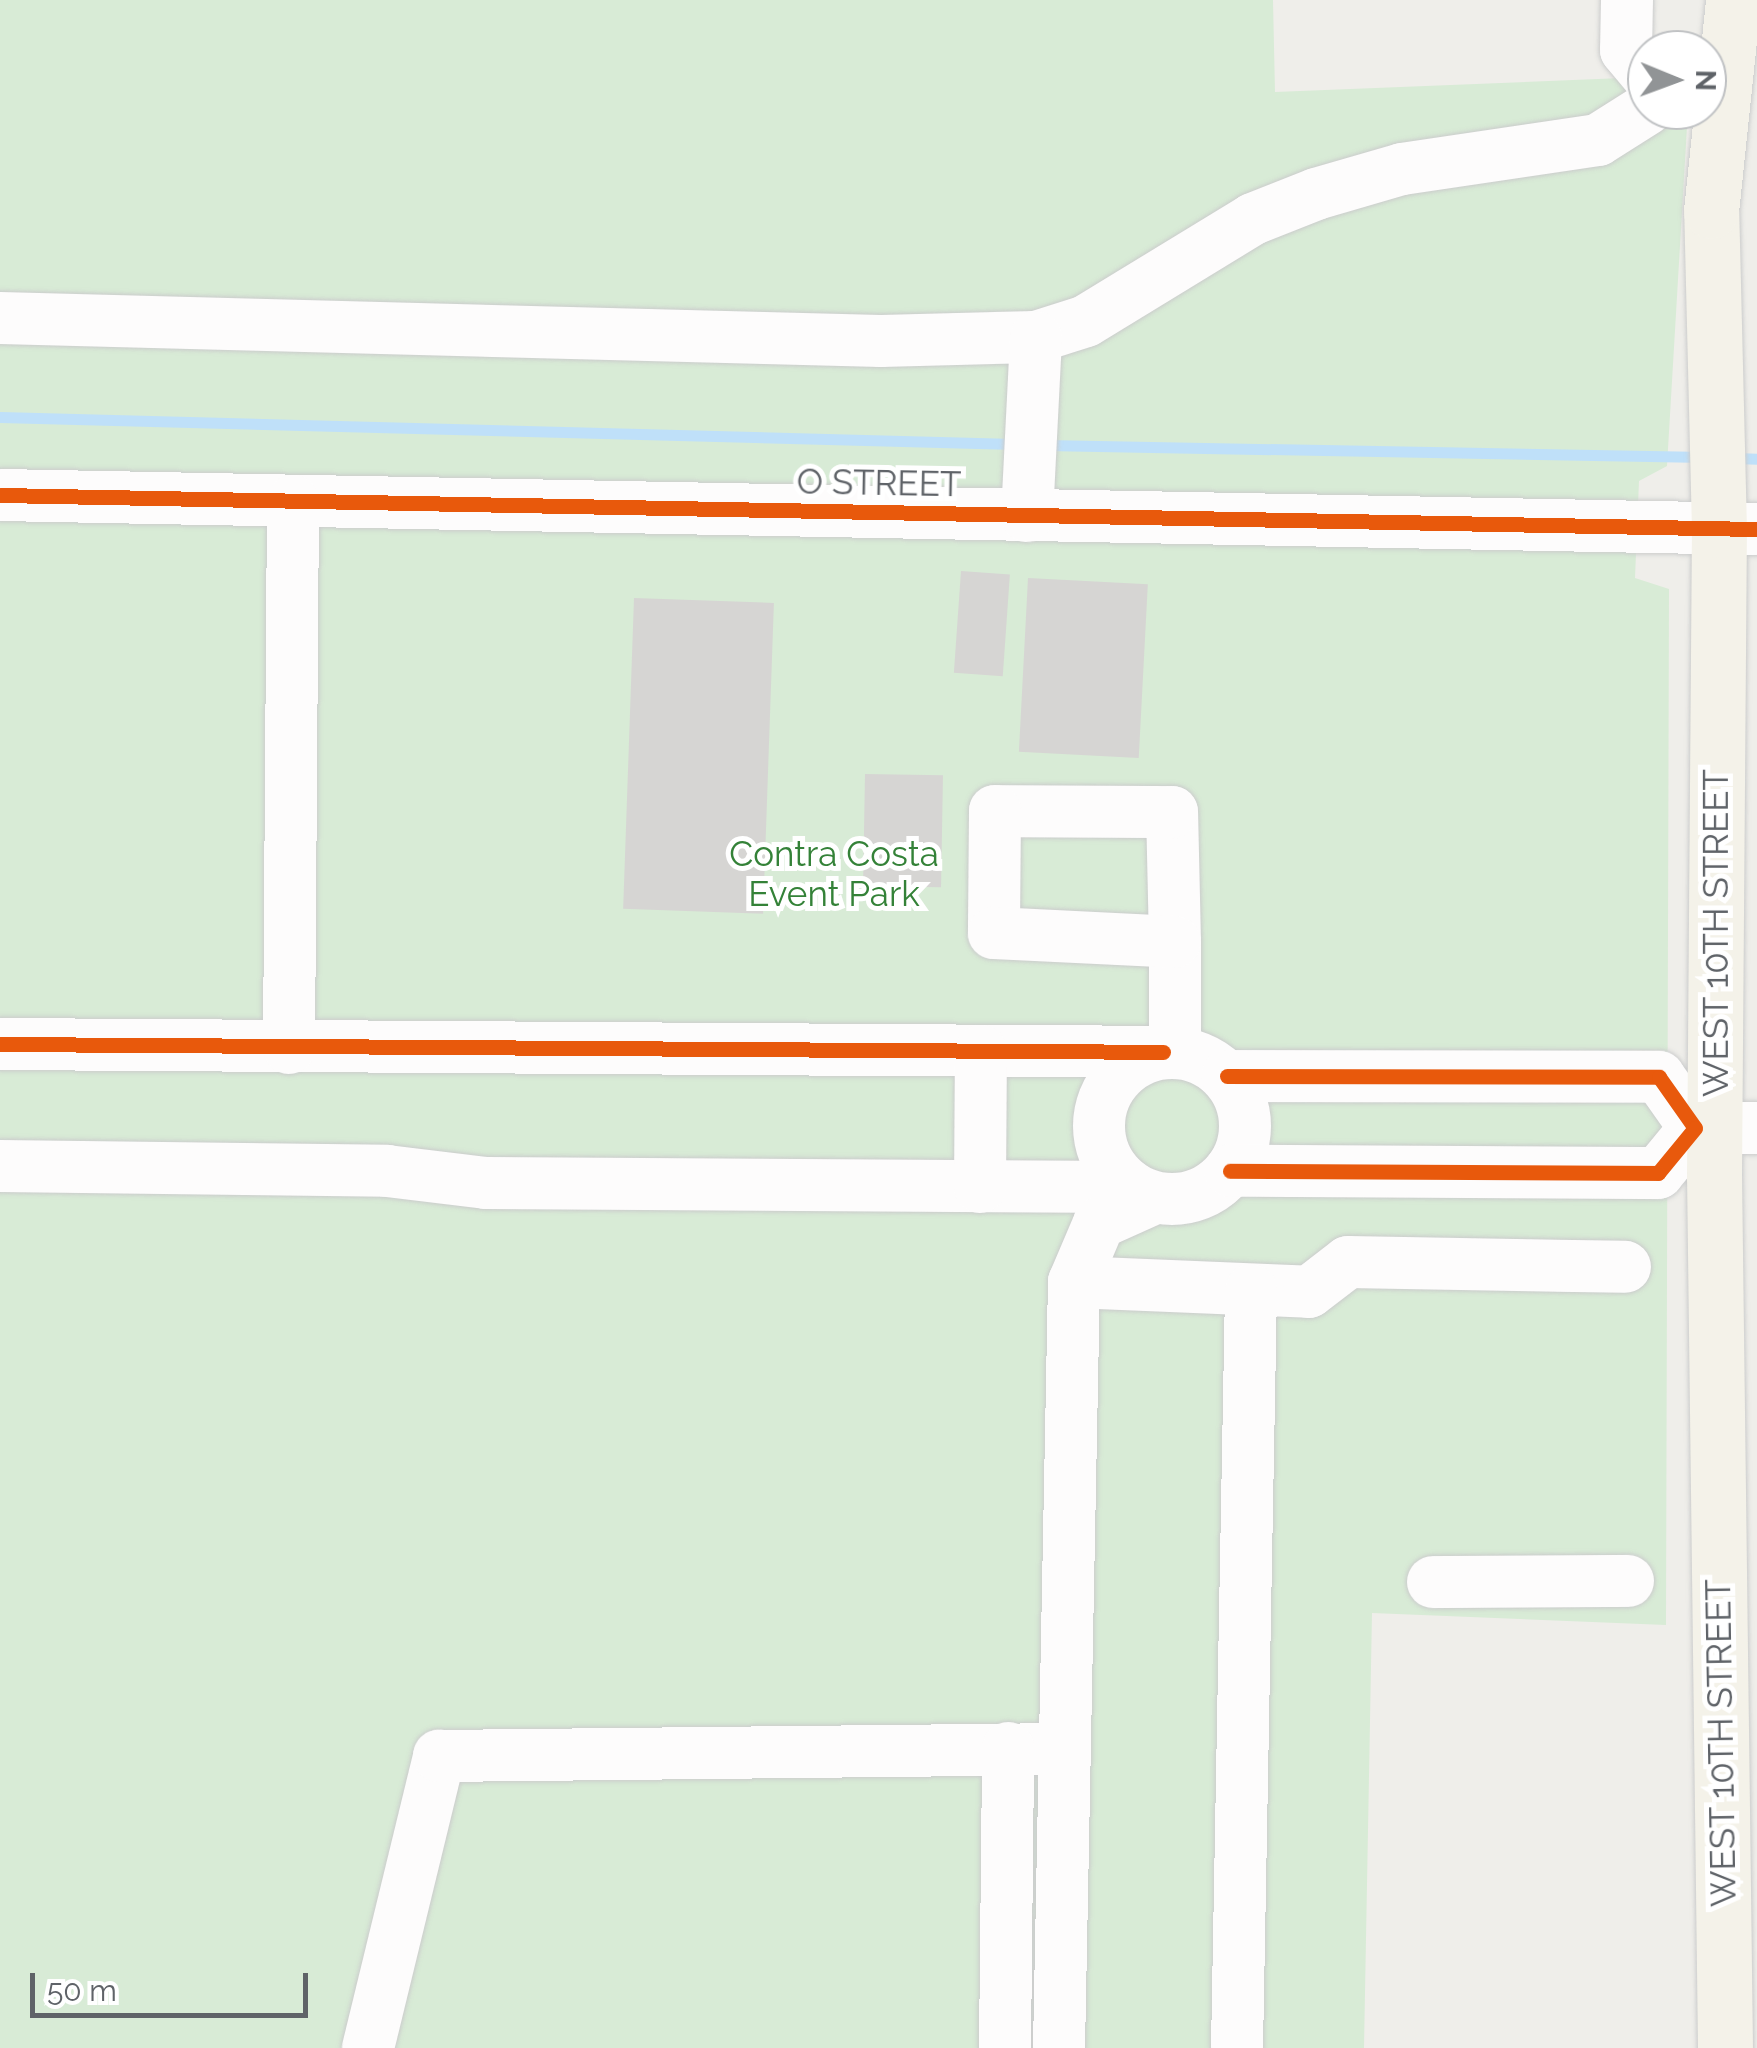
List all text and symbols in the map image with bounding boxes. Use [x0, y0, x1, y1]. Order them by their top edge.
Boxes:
north arrow [1627, 30, 1727, 130]
text: N [1689, 70, 1722, 91]
street label: O STREET [796, 461, 962, 505]
street label: WEST 10TH STREET [1695, 769, 1737, 1097]
park label: Contra Costa Event Park [729, 833, 939, 915]
street label: WEST 10TH STREET [1697, 1578, 1745, 1908]
scale bar [35, 1953, 312, 2015]
text: 50 m [47, 1973, 117, 2008]

